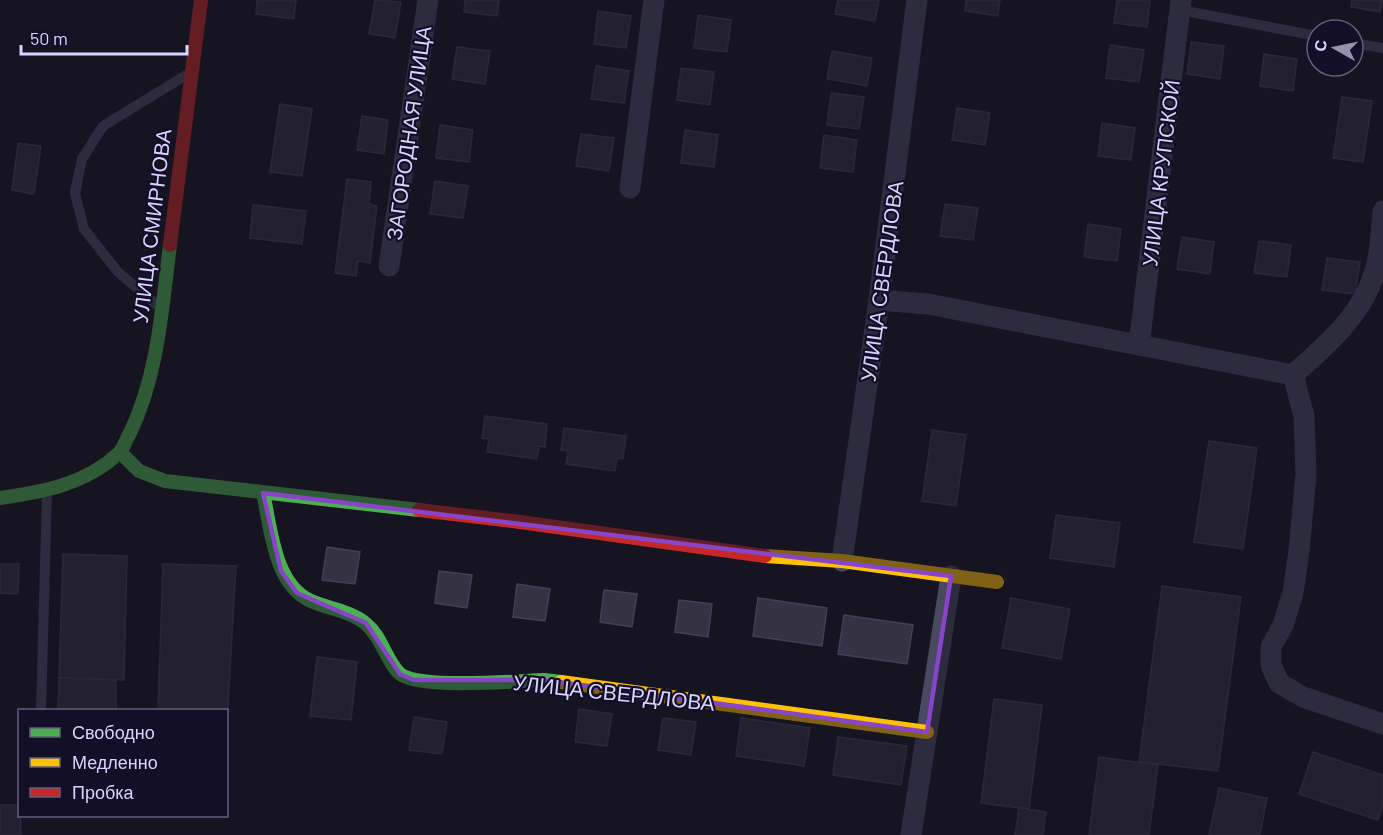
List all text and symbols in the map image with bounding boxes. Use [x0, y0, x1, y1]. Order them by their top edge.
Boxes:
scale bar [21, 18, 188, 56]
north arrow [1305, 18, 1365, 78]
street label: ЗАГОРОДНАЯ УЛИЦА [381, 24, 435, 242]
text: 50 m [30, 27, 68, 49]
text: С [1309, 38, 1330, 53]
street label: УЛИЦА КРУПСКОЙ [1136, 78, 1184, 268]
street label: УЛИЦА СМИРНОВА [127, 127, 175, 325]
street label: УЛИЦА СВЕРДЛОВА [855, 179, 907, 383]
street label: УЛИЦА СВЕРДЛОВА [512, 669, 716, 715]
legend [18, 709, 228, 817]
text: Свободно [72, 721, 155, 743]
text: Медленно [72, 751, 158, 773]
text: Пробка [72, 781, 135, 803]

